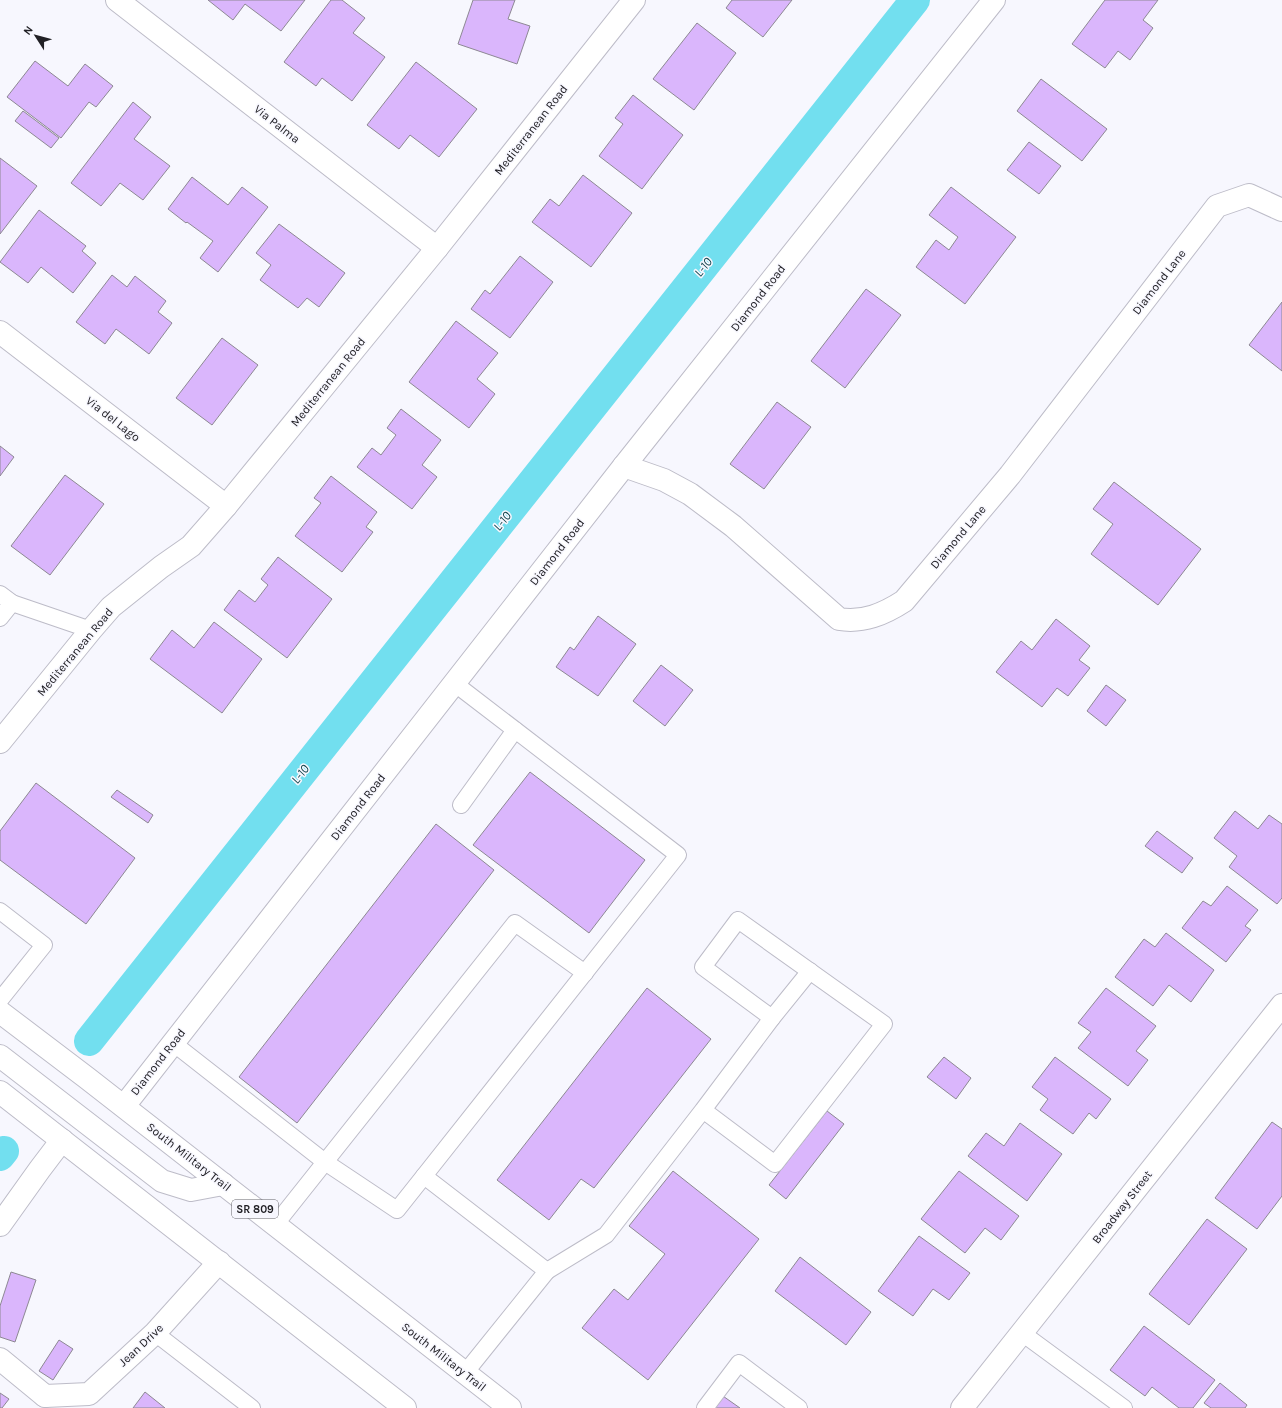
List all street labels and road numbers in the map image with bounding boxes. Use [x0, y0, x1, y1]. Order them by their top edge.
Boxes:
street label: Mediterranean Road [491, 82, 571, 178]
street label: Via Palma [251, 102, 303, 146]
street label: Diamond Lane [1129, 247, 1189, 317]
street label: Diamond Road [728, 262, 788, 334]
street label: Mediterranean Road [288, 335, 368, 429]
street label: Via del Lago [83, 394, 143, 444]
street label: Diamond Lane [927, 502, 989, 572]
street label: Diamond Road [527, 516, 587, 588]
street label: Mediterranean Road [34, 605, 116, 699]
street label: Diamond Road [328, 771, 388, 843]
street label: Diamond Road [128, 1026, 188, 1098]
street label: South Military Trail [144, 1120, 234, 1194]
street label: Broadway Street [1089, 1167, 1155, 1246]
road number: SR 809 [232, 1200, 278, 1218]
street label: South Military Trail [399, 1320, 489, 1394]
street label: Jean Drive [116, 1321, 166, 1369]

